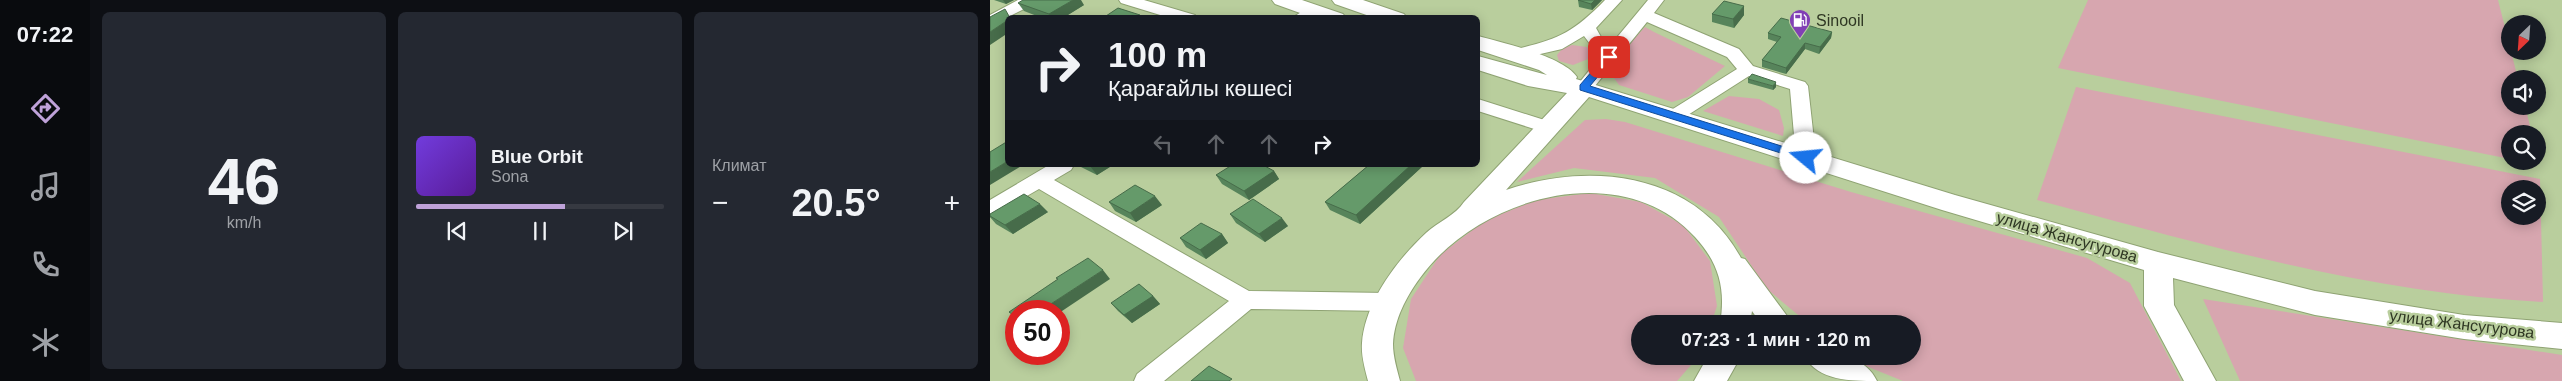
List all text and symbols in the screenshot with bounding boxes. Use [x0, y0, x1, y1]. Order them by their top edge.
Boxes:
fuel station icon: Sinooil [1788, 8, 1812, 39]
place label: Sinooil [1816, 12, 1864, 29]
north arrow [2501, 15, 2546, 60]
map controls [2501, 15, 2546, 225]
text: 07:22 [17, 22, 73, 47]
icon: right [1025, 35, 1090, 100]
text: 100 m [1108, 35, 1207, 74]
pin [1588, 36, 1630, 78]
icon: arrive [1595, 43, 1623, 71]
button: sound [2501, 70, 2546, 115]
text: Қарағайлы көшесі [1108, 76, 1292, 101]
icon: directions [28, 91, 63, 126]
button: search [2501, 125, 2546, 170]
icon: left [1149, 130, 1177, 158]
icon: ahead [1202, 130, 1230, 158]
icon: ahead [1255, 130, 1283, 158]
icon: right [1308, 130, 1336, 158]
position arrow [1779, 131, 1831, 183]
text: 46 [208, 145, 280, 218]
text: Blue Orbit [491, 146, 583, 167]
text: Климат [712, 157, 766, 174]
text: Sona [491, 168, 528, 185]
icon: music [28, 169, 63, 204]
button: layers [2501, 180, 2546, 225]
text: 20.5° [791, 182, 881, 224]
text: − [712, 187, 728, 218]
text: + [944, 187, 960, 218]
street label: улица Жансугурова [1995, 209, 2140, 265]
text: km/h [227, 214, 261, 231]
icon: previous [443, 217, 471, 245]
icon: pause [526, 217, 554, 245]
icon: next [609, 217, 637, 245]
icon: phone [28, 247, 63, 282]
speed limit sign: 50 [1005, 300, 1070, 365]
street label: улица Жансугурова [2389, 307, 2535, 341]
icon: climate [28, 325, 63, 360]
text: 07:23 · 1 мин · 120 m [1681, 329, 1871, 350]

